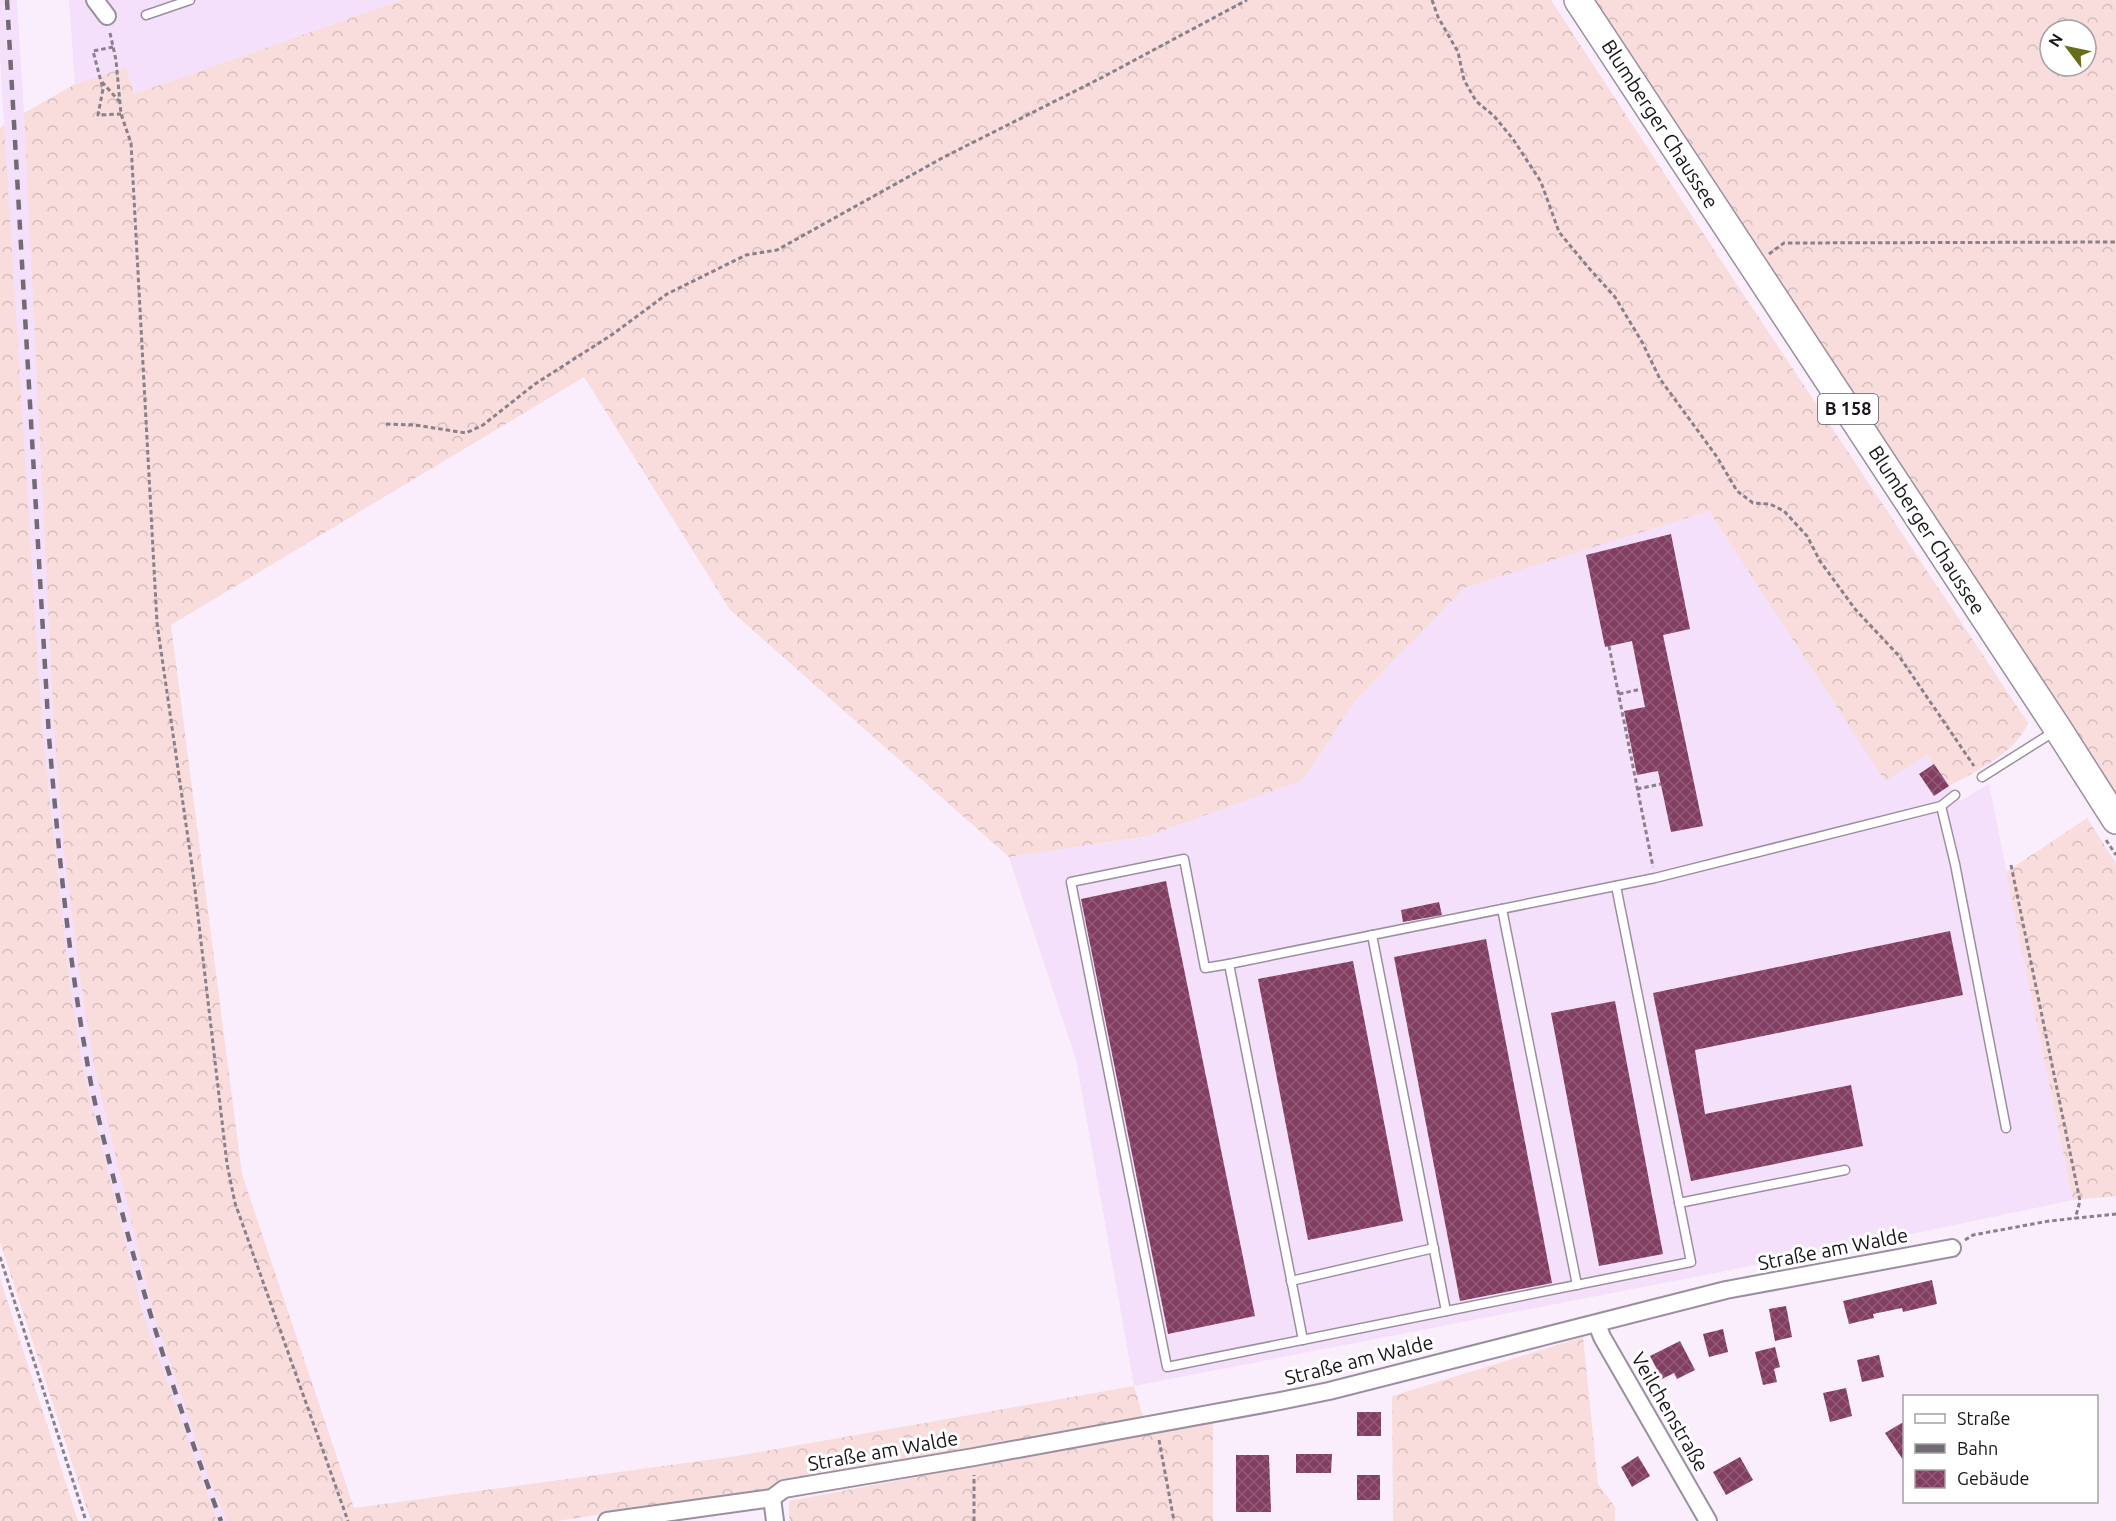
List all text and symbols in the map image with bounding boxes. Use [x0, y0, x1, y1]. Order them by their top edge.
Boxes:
north arrow [2038, 18, 2098, 78]
text: N [2044, 30, 2066, 50]
street label: Blumberger Chaussee [1597, 35, 1724, 212]
road number: B 158 [1818, 394, 1878, 424]
street label: Blumberger Chaussee [1864, 441, 1991, 618]
street label: Straße am Walde [1756, 1223, 1910, 1274]
street label: Straße am Walde [1282, 1330, 1436, 1389]
street label: Veilchenstraße [1627, 1348, 1714, 1475]
legend [1903, 1395, 2098, 1503]
text: Straße [1957, 1408, 2010, 1428]
street label: Straße am Walde [806, 1426, 960, 1475]
text: Bahn [1957, 1438, 1998, 1458]
text: Gebäude [1957, 1468, 2029, 1488]

